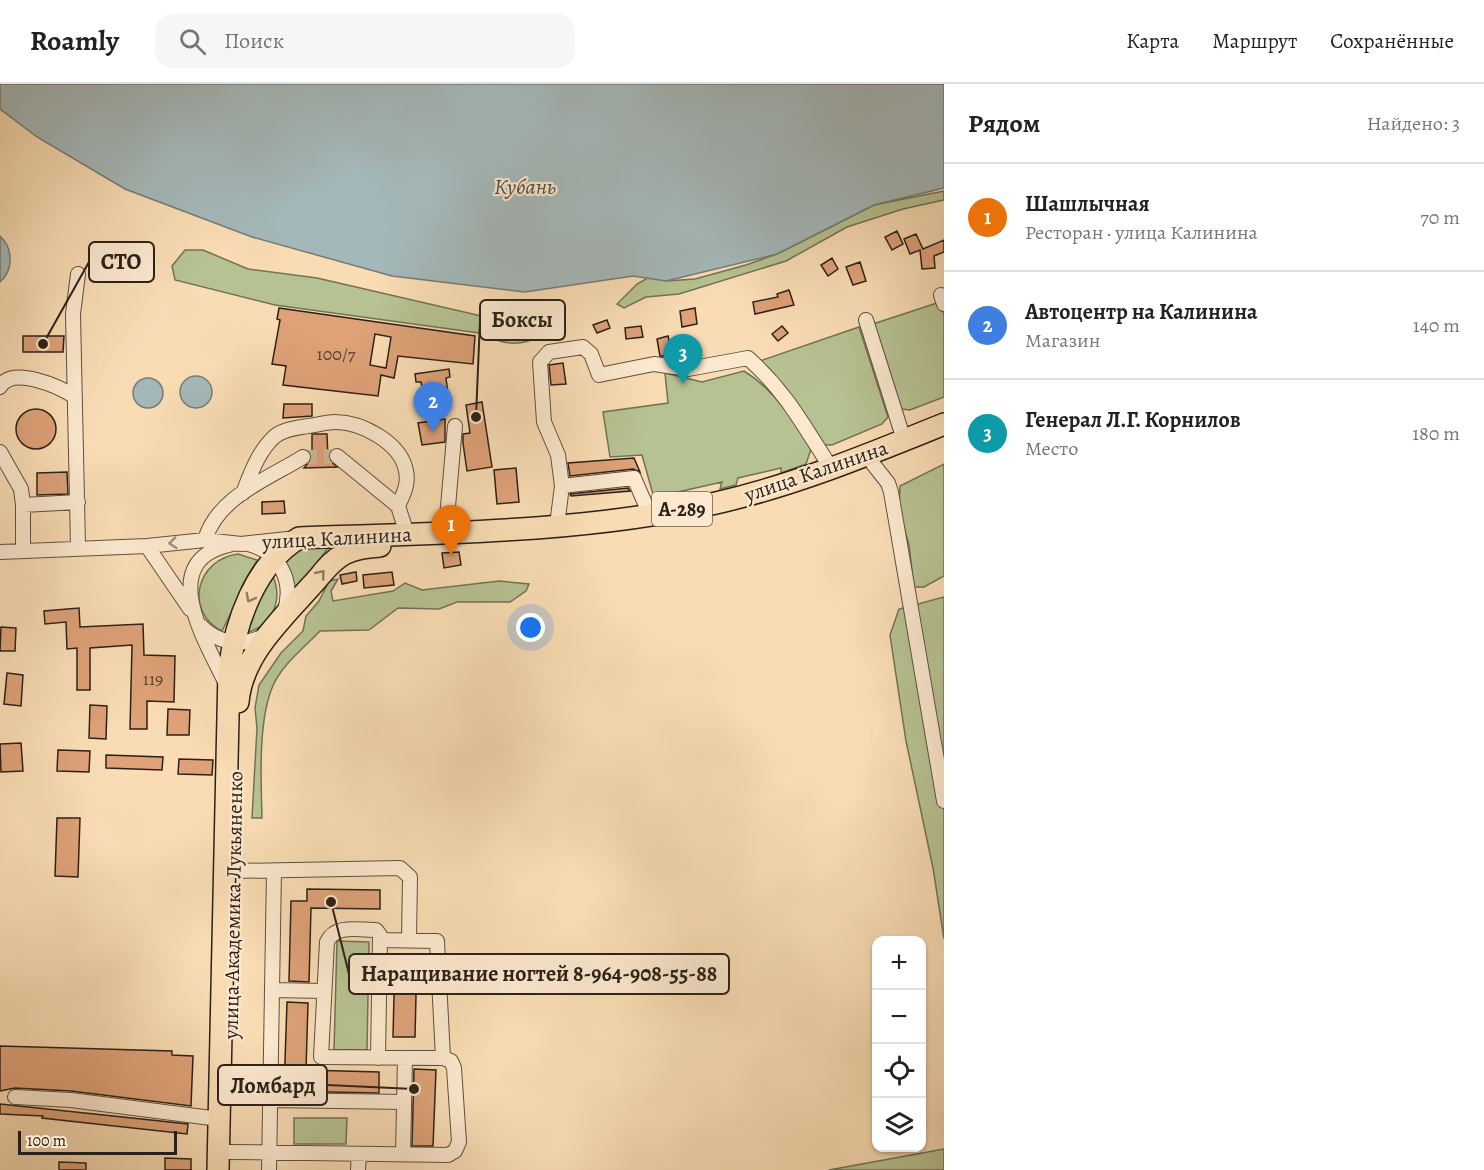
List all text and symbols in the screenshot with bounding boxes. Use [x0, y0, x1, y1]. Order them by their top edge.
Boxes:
search box [155, 14, 575, 68]
text: Roamly [30, 22, 119, 60]
icon: search [176, 25, 209, 58]
text: Поиск [224, 26, 284, 56]
text: Карта [1126, 27, 1179, 55]
text: Маршрут [1212, 27, 1297, 55]
text: Сохранённые [1330, 27, 1454, 55]
text: Рядом [968, 106, 1040, 141]
text: Найдено: 3 [1367, 110, 1460, 137]
water label: Кубань [494, 172, 556, 202]
text: Шашлычная [1025, 189, 1150, 219]
text: 1 [984, 204, 991, 231]
text: 70 m [1420, 204, 1460, 231]
text: Ресторан · улица Калинина [1025, 219, 1258, 246]
callout: СТО [89, 242, 154, 282]
text: СТО [101, 247, 142, 277]
text: Автоцентр на Калинина [1025, 297, 1258, 327]
callout: Боксы [480, 300, 565, 340]
text: Боксы [491, 305, 553, 335]
text: 2 [983, 312, 992, 339]
text: 140 m [1413, 312, 1460, 339]
text: Магазин [1025, 327, 1100, 354]
pin: 3 [664, 334, 702, 384]
house number: 100/7 [317, 342, 356, 366]
pin: 2 [414, 382, 452, 432]
text: Генерал Л.Г. Корнилов [1025, 405, 1241, 435]
text: 3 [983, 420, 992, 447]
text: 180 m [1412, 420, 1460, 447]
street label: улица Калинина [740, 433, 892, 509]
text: Место [1025, 435, 1078, 462]
road number: А-289 [652, 492, 712, 526]
pin: 1 [432, 506, 470, 555]
street label: улица Калинина [260, 520, 413, 556]
one-way arrow [168, 536, 178, 549]
one-way arrow [314, 570, 325, 581]
one-way arrow [246, 592, 257, 603]
your location [516, 613, 545, 642]
house number: 119 [143, 667, 163, 691]
street label: улица Академика Лукьяненко [217, 771, 249, 1040]
map controls [872, 936, 926, 1152]
button: + [872, 936, 926, 990]
callout: Наращивание ногтей 8-964-908-55-88 [349, 954, 729, 994]
text: Наращивание ногтей 8-964-908-55-88 [361, 959, 717, 989]
button: − [872, 990, 926, 1044]
button: locate [872, 1044, 926, 1098]
callout: Ломбард [218, 1065, 327, 1105]
text: Ломбард [230, 1071, 316, 1101]
button: layers [872, 1098, 926, 1152]
scale bar [18, 1128, 177, 1156]
text: 100 m [27, 1130, 66, 1152]

